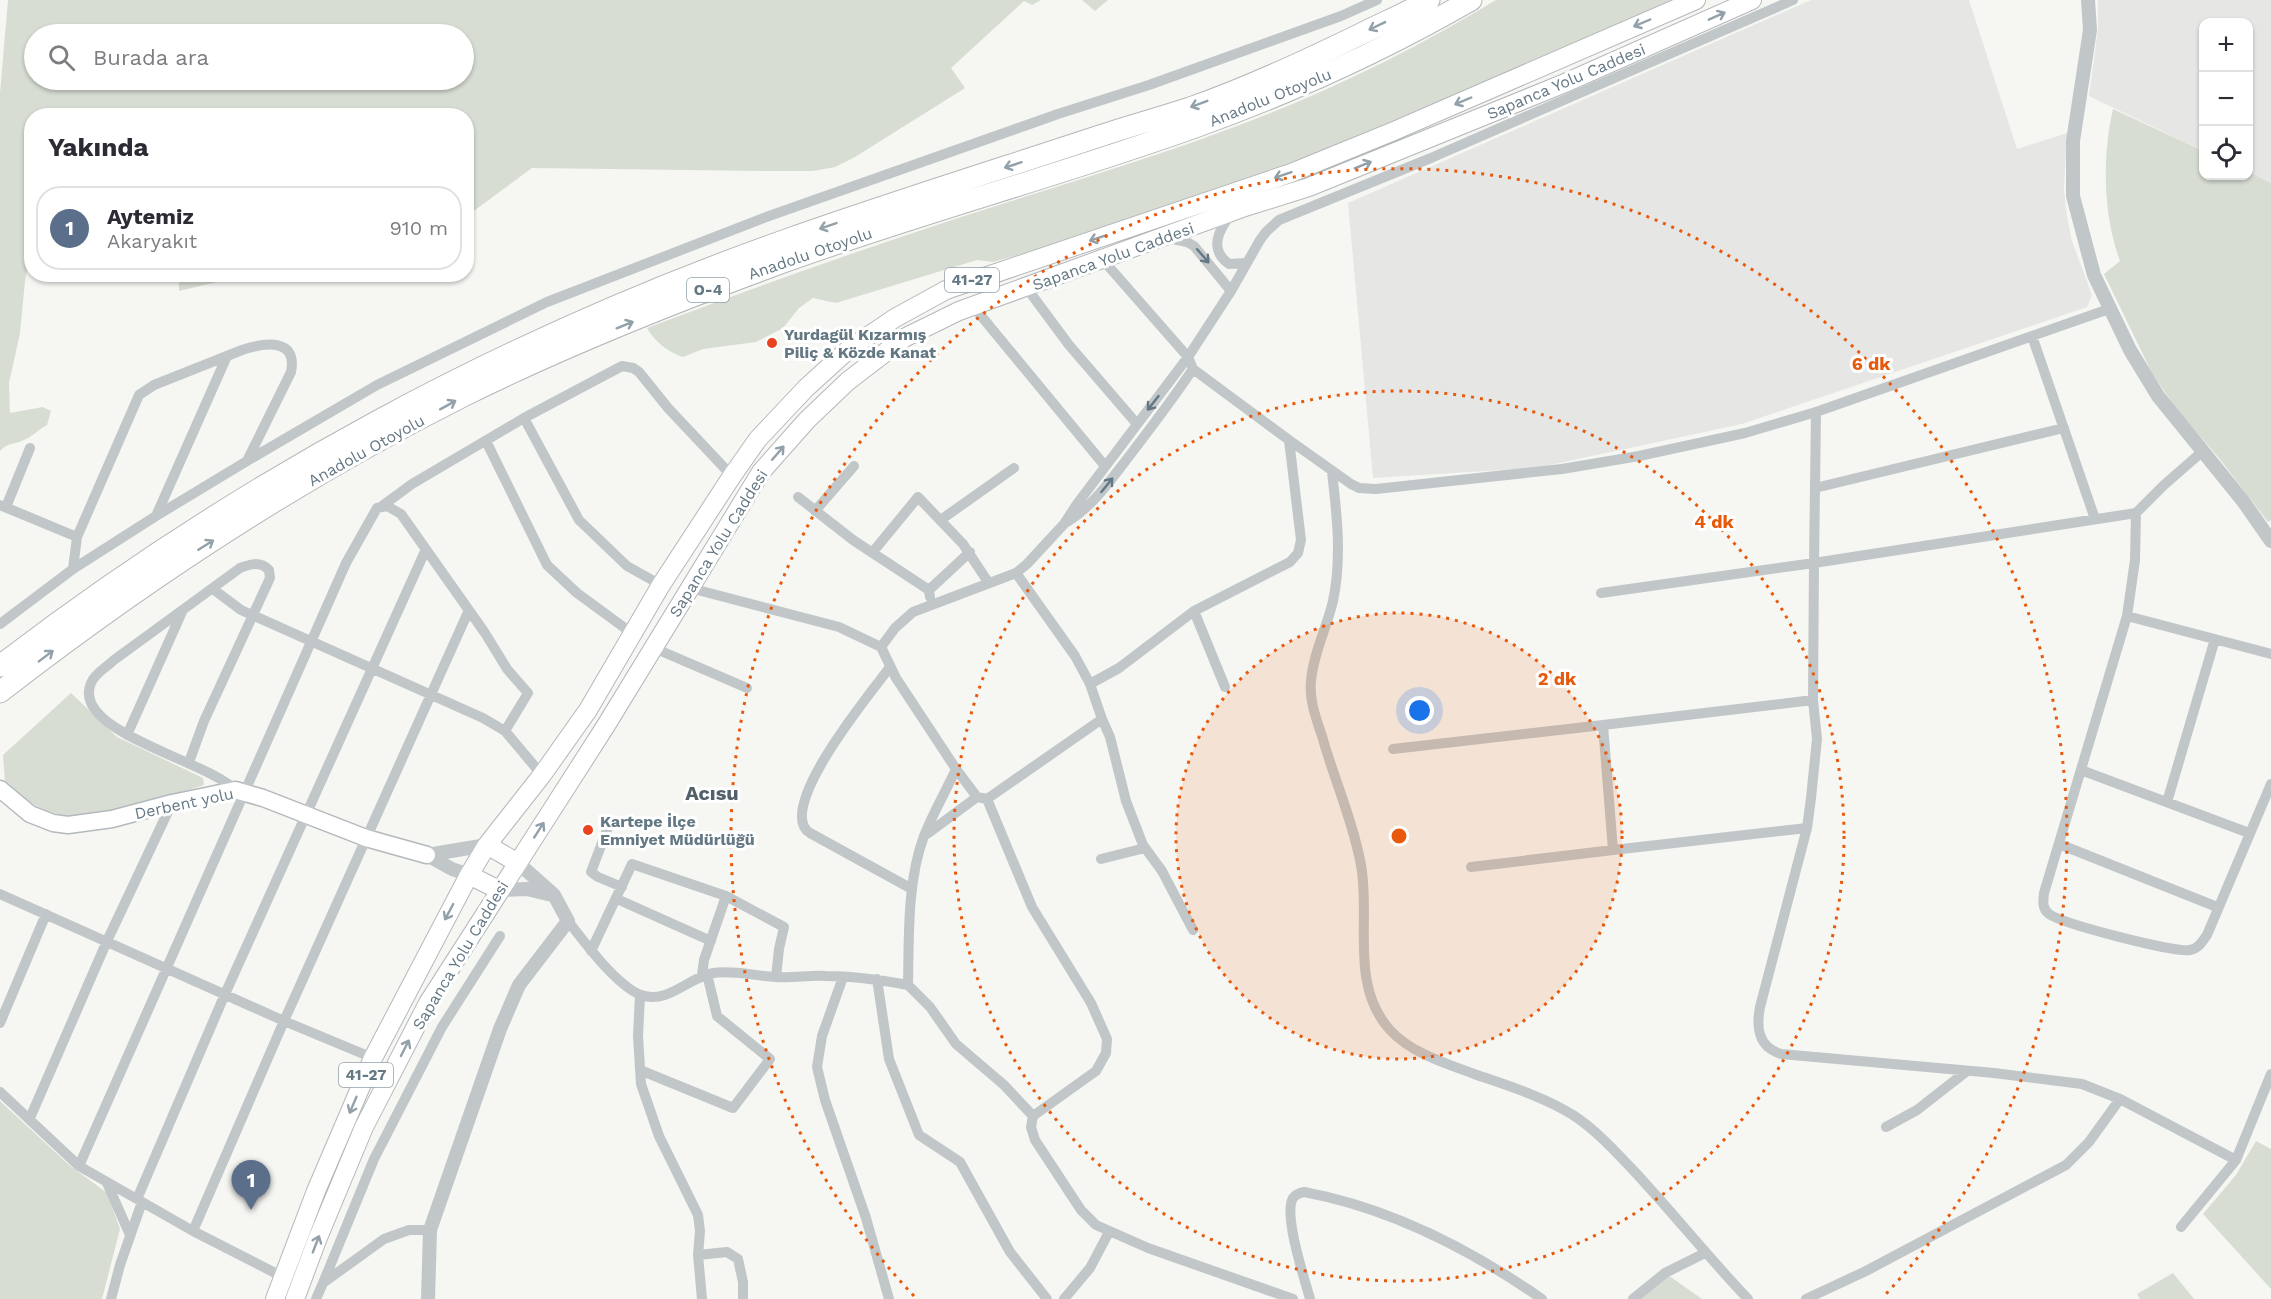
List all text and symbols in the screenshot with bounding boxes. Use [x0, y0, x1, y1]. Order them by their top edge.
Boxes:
one-way arrow [1707, 9, 1725, 21]
one-way arrow [1634, 18, 1652, 30]
map controls [2199, 18, 2253, 180]
button: + [2199, 18, 2253, 72]
one-way arrow [1369, 21, 1387, 33]
search box [24, 24, 474, 90]
street label: Sapanca Yolu Caddesi [1484, 39, 1648, 123]
icon: search [45, 41, 78, 74]
text: Burada ara [93, 45, 209, 70]
street label: Anadolu Otoyolu [1206, 64, 1334, 131]
button: − [2199, 72, 2253, 126]
one-way arrow [1455, 96, 1473, 107]
one-way arrow [1190, 99, 1208, 110]
button: locate [2199, 126, 2253, 180]
text: Yakında [48, 132, 149, 162]
one-way arrow [1353, 159, 1372, 170]
one-way arrow [1004, 160, 1023, 171]
one-way arrow [1274, 171, 1293, 182]
text: Aytemiz [107, 204, 194, 229]
text: 1 [65, 216, 74, 240]
text: 910 m [390, 216, 448, 240]
street label: Sapanca Yolu Caddesi [1030, 218, 1196, 295]
one-way arrow [819, 221, 838, 232]
street label: Anadolu Otoyolu [746, 223, 875, 284]
text: Akaryakıt [107, 229, 197, 253]
one-way arrow [1089, 233, 1108, 244]
one-way arrow [1196, 248, 1210, 263]
road number: 41-27 [945, 268, 999, 292]
road number: O-4 [687, 278, 729, 302]
one-way arrow [615, 319, 634, 330]
place label: Yurdagül Kızarmış Piliç & Közde Kanat [784, 325, 936, 362]
marker: Yurdagül Kızarmış Piliç & Közde Kanat [765, 336, 779, 350]
text: 6 dk [1852, 353, 1891, 374]
one-way arrow [1146, 395, 1159, 411]
one-way arrow [438, 399, 456, 410]
street label: Anadolu Otoyolu [305, 411, 428, 490]
one-way arrow [771, 446, 785, 461]
street label: Sapanca Yolu Caddesi [665, 466, 772, 621]
one-way arrow [1101, 477, 1114, 493]
text: 4 dk [1694, 511, 1734, 532]
one-way arrow [197, 539, 214, 551]
one-way arrow [38, 650, 54, 662]
text: 2 dk [1538, 668, 1577, 689]
your location [1405, 696, 1434, 725]
district label: Acısu [685, 781, 739, 805]
street label: Derbent yolu [133, 784, 235, 823]
place label: Kartepe İlçe Emniyet Müdürlüğü [600, 812, 755, 849]
one-way arrow [533, 822, 545, 839]
marker: Kartepe İlçe Emniyet Müdürlüğü [581, 823, 595, 837]
centre of rings [1389, 826, 1409, 846]
street label: Sapanca Yolu Caddesi [408, 877, 512, 1033]
one-way arrow [443, 903, 455, 920]
one-way arrow [400, 1039, 411, 1057]
road number: 41-27 [339, 1063, 393, 1087]
one-way arrow [346, 1096, 357, 1114]
pin: 1 [232, 1160, 270, 1210]
one-way arrow [311, 1235, 322, 1254]

